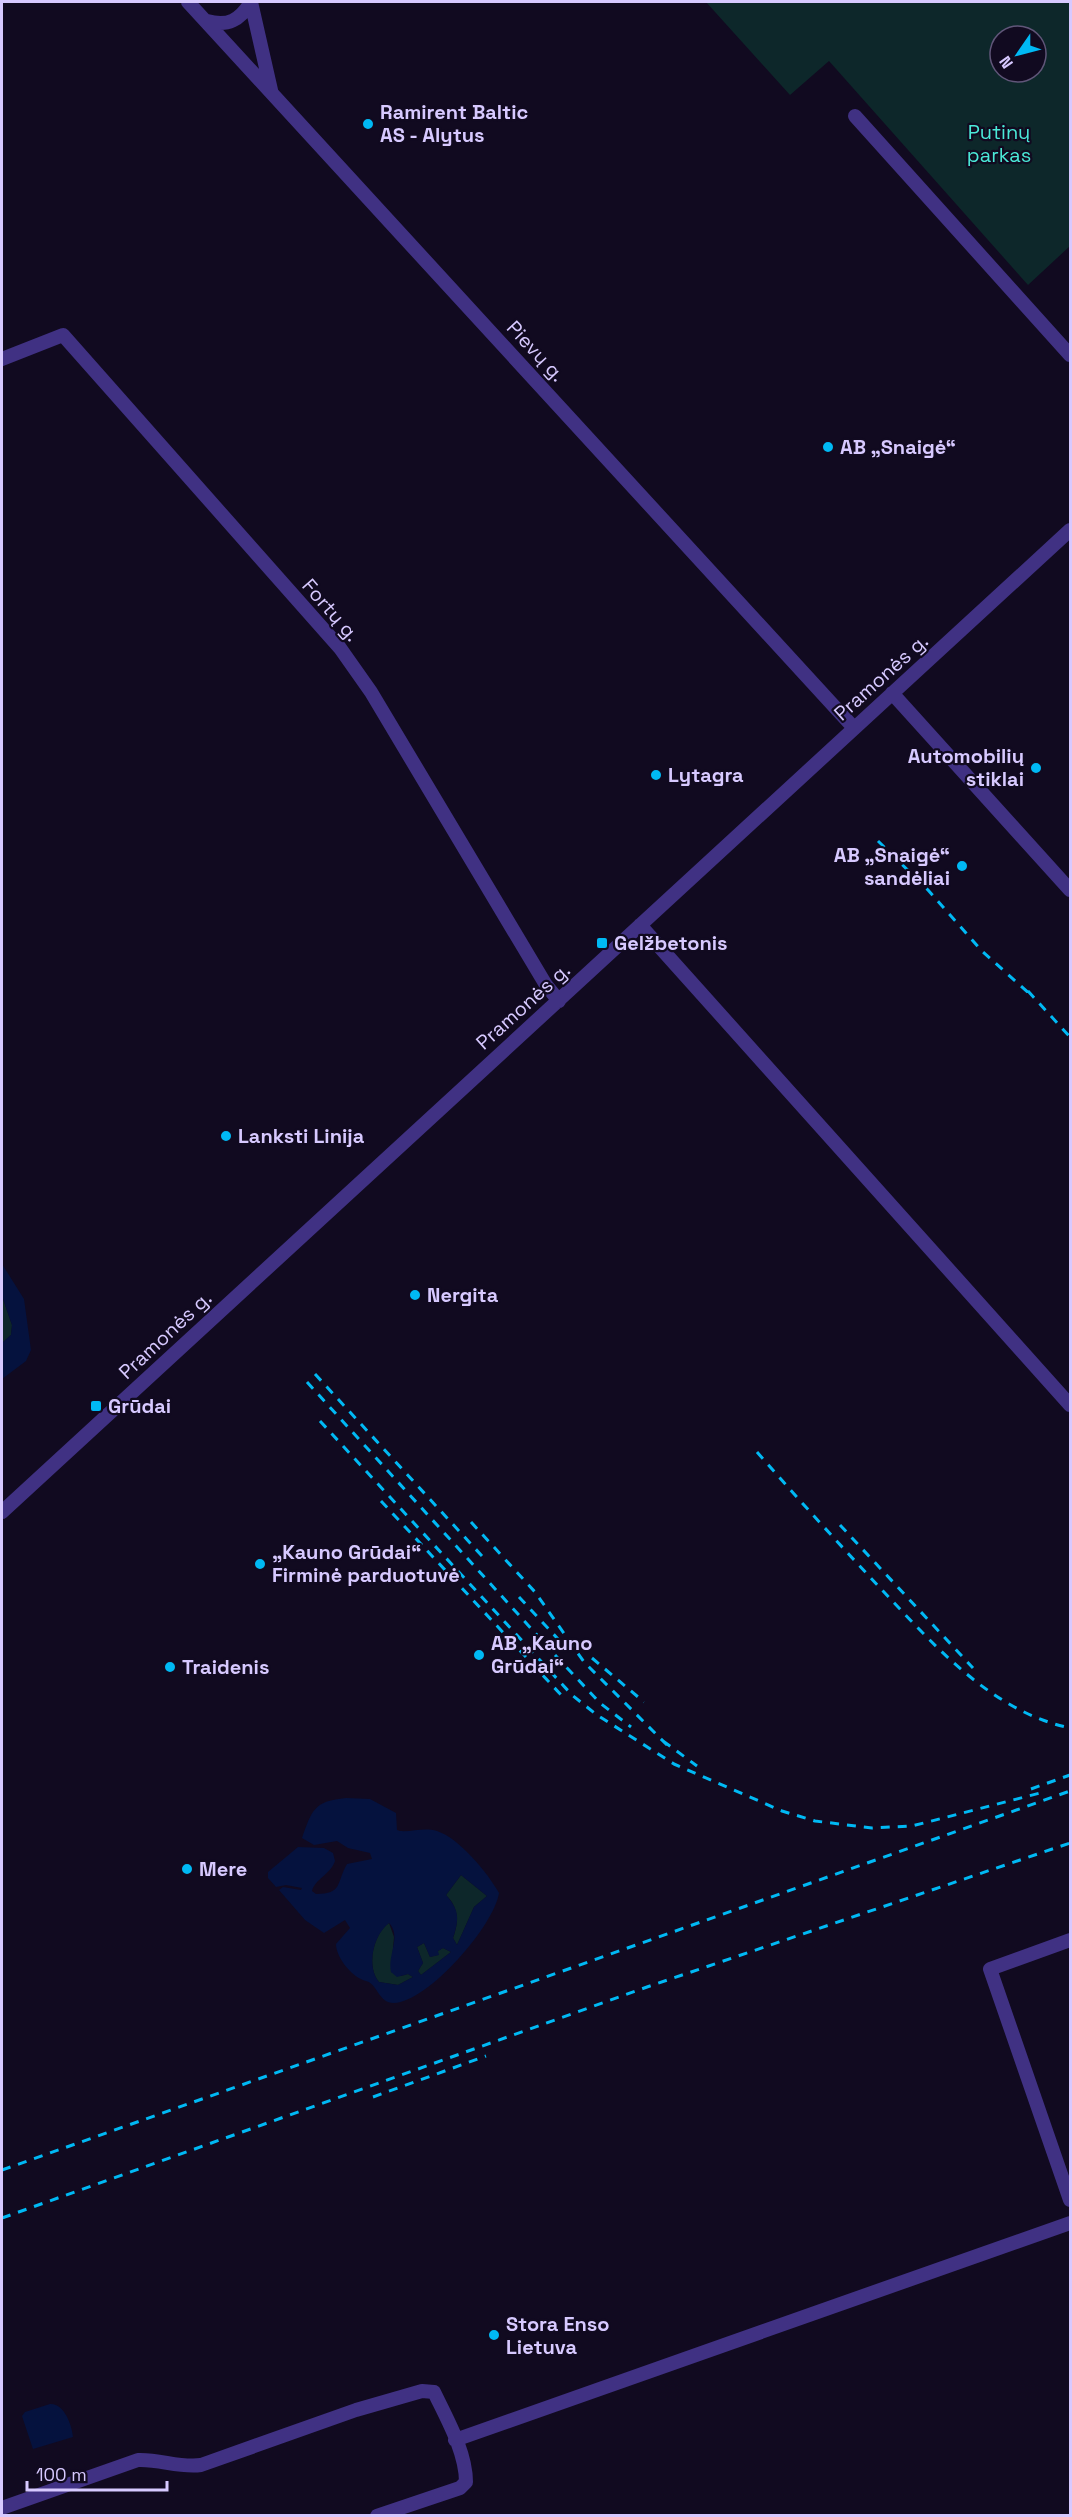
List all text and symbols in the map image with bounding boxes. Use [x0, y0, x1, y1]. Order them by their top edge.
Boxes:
north arrow [988, 24, 1048, 84]
text: N [994, 52, 1018, 73]
place label: Ramirent Baltic AS - Alytus [380, 99, 529, 148]
marker: Ramirent Baltic AS - Alytus [361, 117, 375, 131]
park label: Putinų parkas [967, 119, 1031, 168]
street label: Pievų g. [501, 315, 571, 387]
place label: AB „Snaigė“ [840, 434, 956, 460]
marker: AB „Snaigė“ [821, 440, 835, 454]
street label: Fortų g. [297, 573, 365, 647]
street label: Pramonės g. [828, 628, 934, 726]
place label: Automobilių stiklai [908, 743, 1024, 792]
marker: Automobilių stiklai [1029, 761, 1043, 775]
place label: Lytagra [668, 762, 744, 788]
marker: Lytagra [649, 768, 663, 782]
place label: AB „Snaigė“ sandėliai [834, 842, 950, 891]
marker: AB „Snaigė“ sandėliai [955, 859, 969, 873]
place label: Gelžbetonis [614, 930, 728, 956]
marker: Gelžbetonis [595, 936, 609, 950]
street label: Pramonės g. [470, 957, 576, 1055]
place label: Lanksti Linija [238, 1123, 365, 1149]
marker: Lanksti Linija [219, 1129, 233, 1143]
place label: Nergita [427, 1282, 499, 1308]
street label: Pramonės g. [113, 1285, 217, 1385]
marker: Nergita [408, 1288, 422, 1302]
place label: Grūdai [108, 1393, 171, 1419]
marker: Grūdai [89, 1399, 103, 1413]
place label: „Kauno Grūdai“ Firminė parduotuvė [272, 1539, 460, 1588]
marker: „Kauno Grūdai“ Firminė parduotuvė [253, 1557, 267, 1571]
place label: AB „Kauno Grūdai“ [491, 1630, 592, 1679]
marker: AB „Kauno Grūdai“ [472, 1648, 486, 1662]
place label: Traidenis [182, 1654, 269, 1680]
marker: Traidenis [163, 1660, 177, 1674]
place label: Mere [199, 1856, 247, 1882]
marker: Mere [180, 1862, 194, 1876]
place label: Stora Enso Lietuva [506, 2311, 610, 2360]
marker: Stora Enso Lietuva [487, 2328, 501, 2342]
scale bar [27, 2454, 166, 2492]
text: 100 m [36, 2463, 87, 2486]

